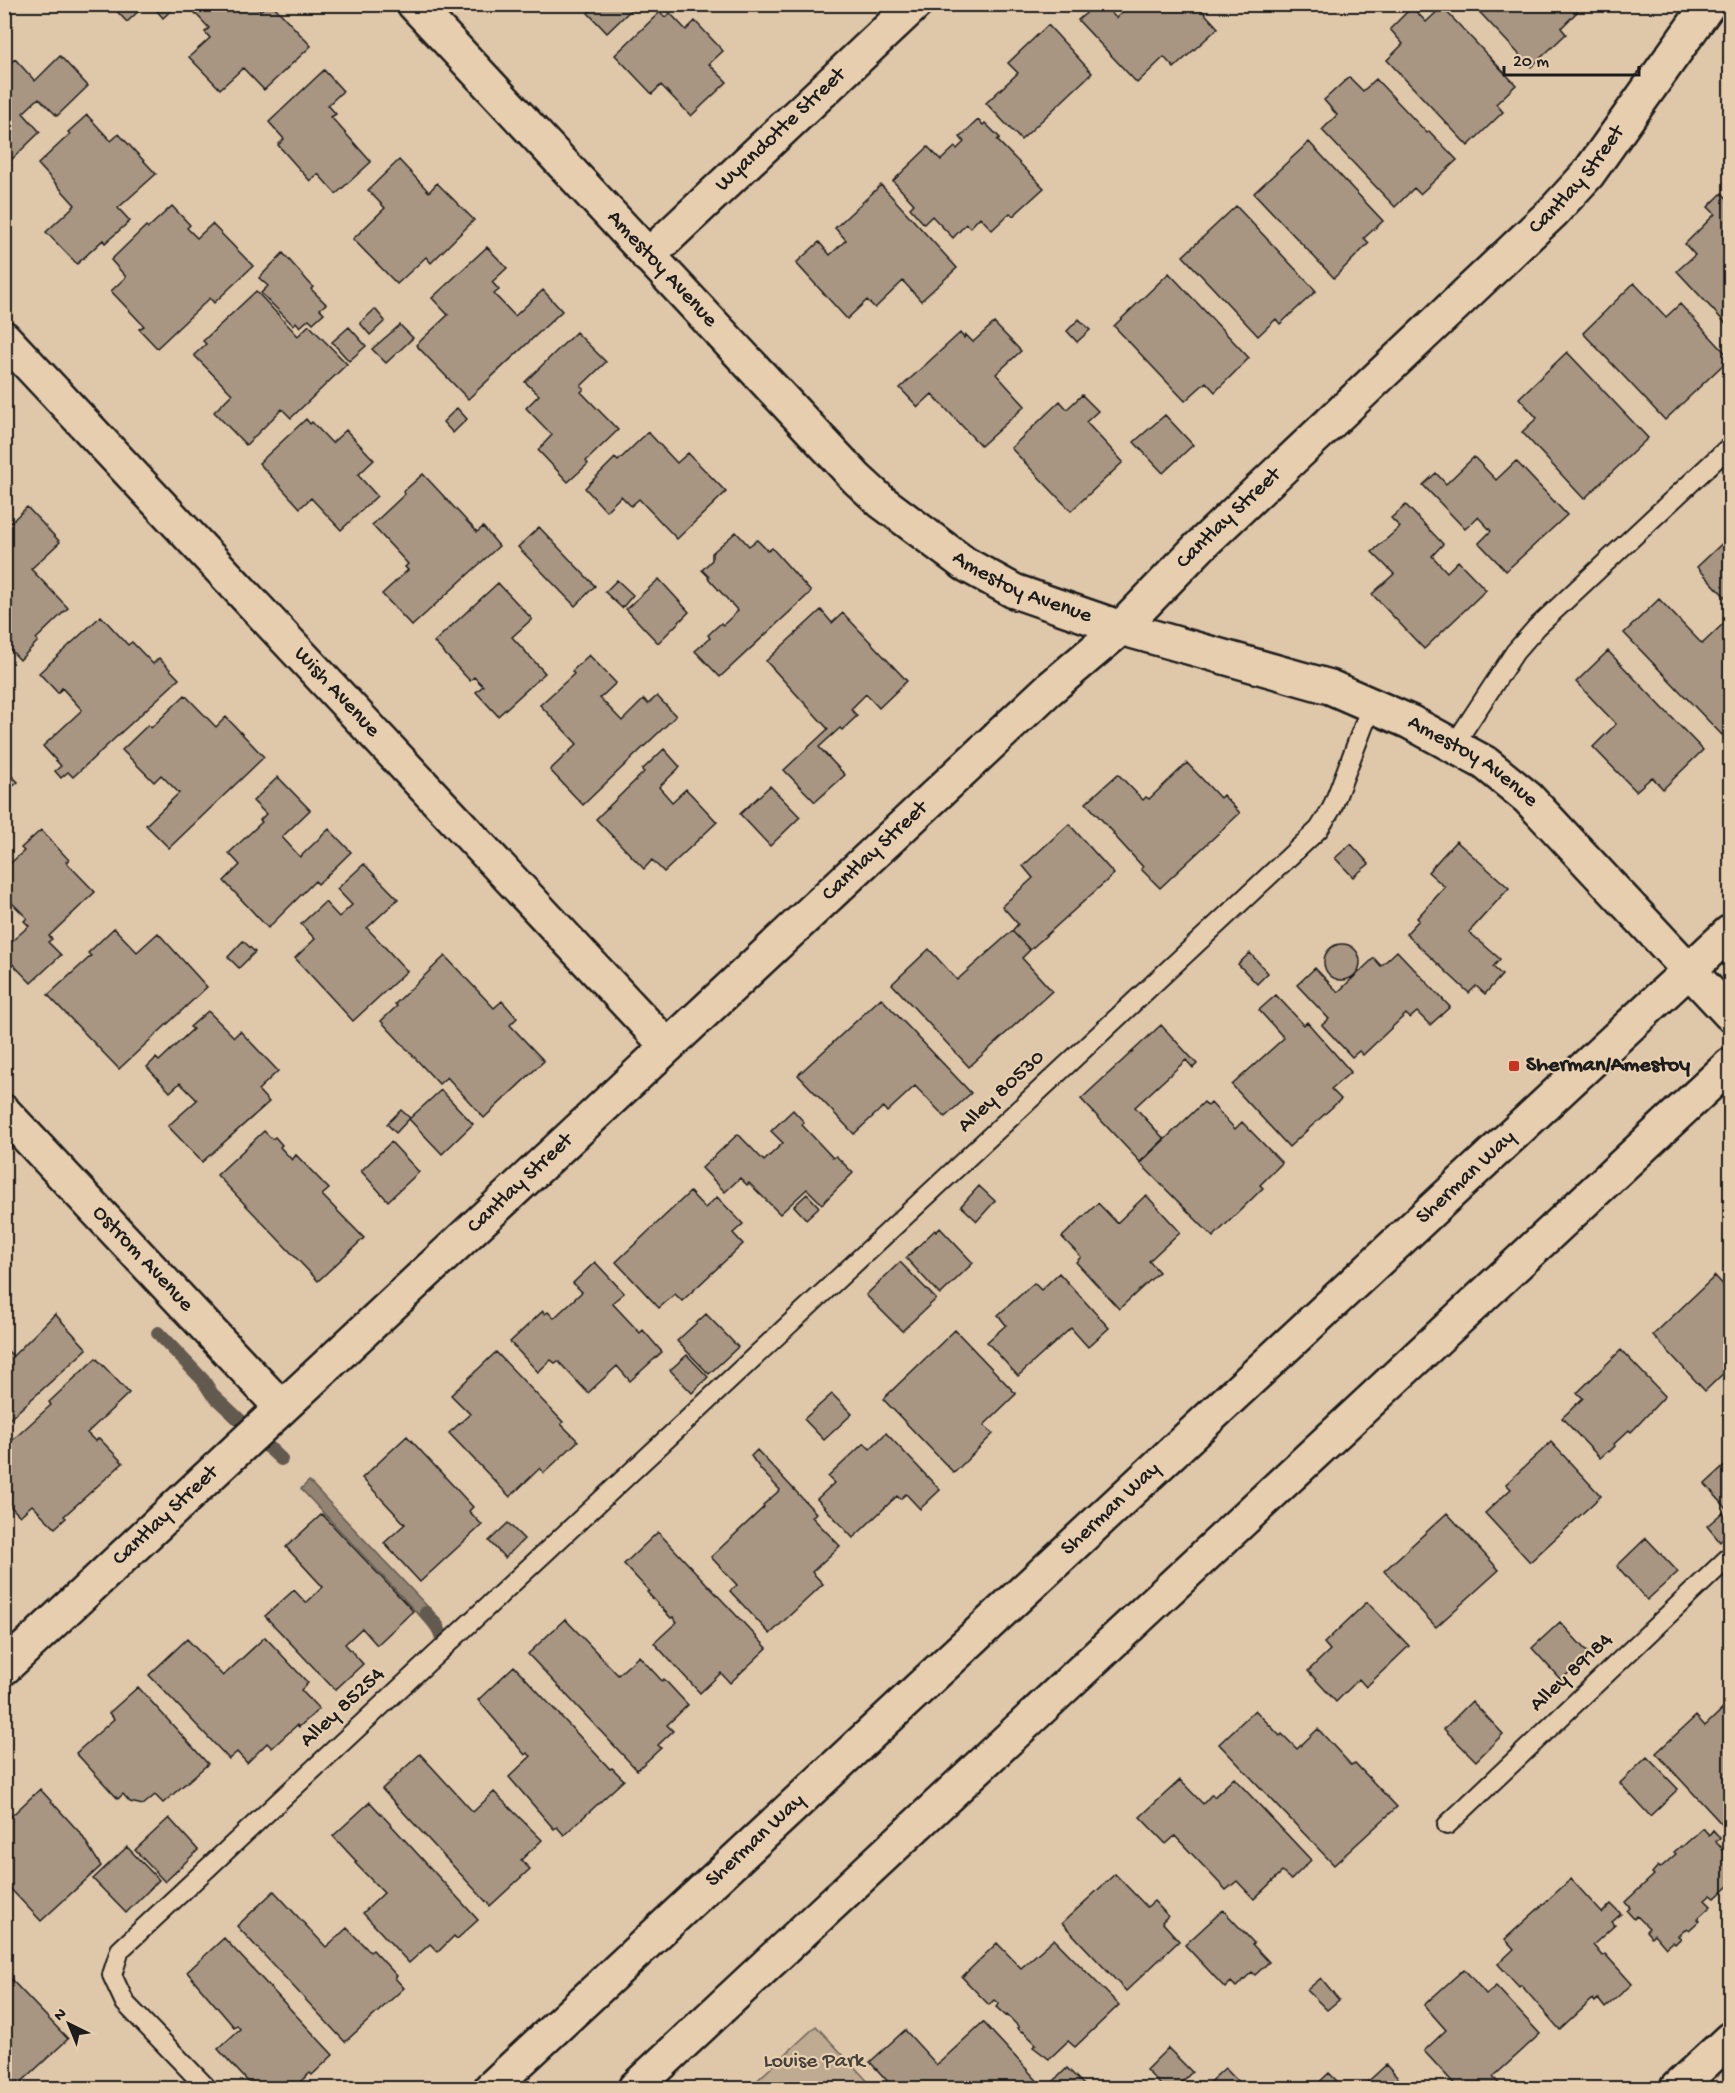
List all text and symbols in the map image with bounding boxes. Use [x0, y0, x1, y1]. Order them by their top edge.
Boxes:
scale bar [1504, 39, 1639, 77]
text: 20 m [1513, 52, 1549, 73]
street label: Wyandotte Street [710, 61, 853, 198]
street label: Cantlay Street [1524, 119, 1632, 241]
street label: Amestoy Avenue [601, 205, 723, 334]
street label: Cantlay Street [1171, 461, 1289, 575]
street label: Amestoy Avenue [946, 546, 1096, 630]
street label: Wish Avenue [287, 642, 385, 744]
street label: Amestoy Avenue [1403, 710, 1544, 814]
street label: Cantlay Street [817, 795, 935, 907]
street label: Alley 80530 [953, 1045, 1051, 1139]
place label: Sherman/Amestoy [1526, 1053, 1690, 1079]
marker: Sherman/Amestoy [1507, 1059, 1521, 1073]
street label: Sherman Way [1411, 1125, 1522, 1231]
street label: Cantlay Street [462, 1127, 580, 1240]
street label: Ostrom Avenue [86, 1201, 199, 1318]
street label: Sherman Way [1056, 1457, 1166, 1562]
street label: Cantlay Street [108, 1459, 226, 1572]
street label: Alley 89184 [1525, 1627, 1620, 1718]
street label: Alley 85254 [295, 1662, 391, 1754]
street label: Sherman Way [701, 1788, 811, 1894]
north arrow [39, 1994, 99, 2054]
text: N [51, 2005, 72, 2026]
park label: Louise Park [763, 2049, 867, 2075]

